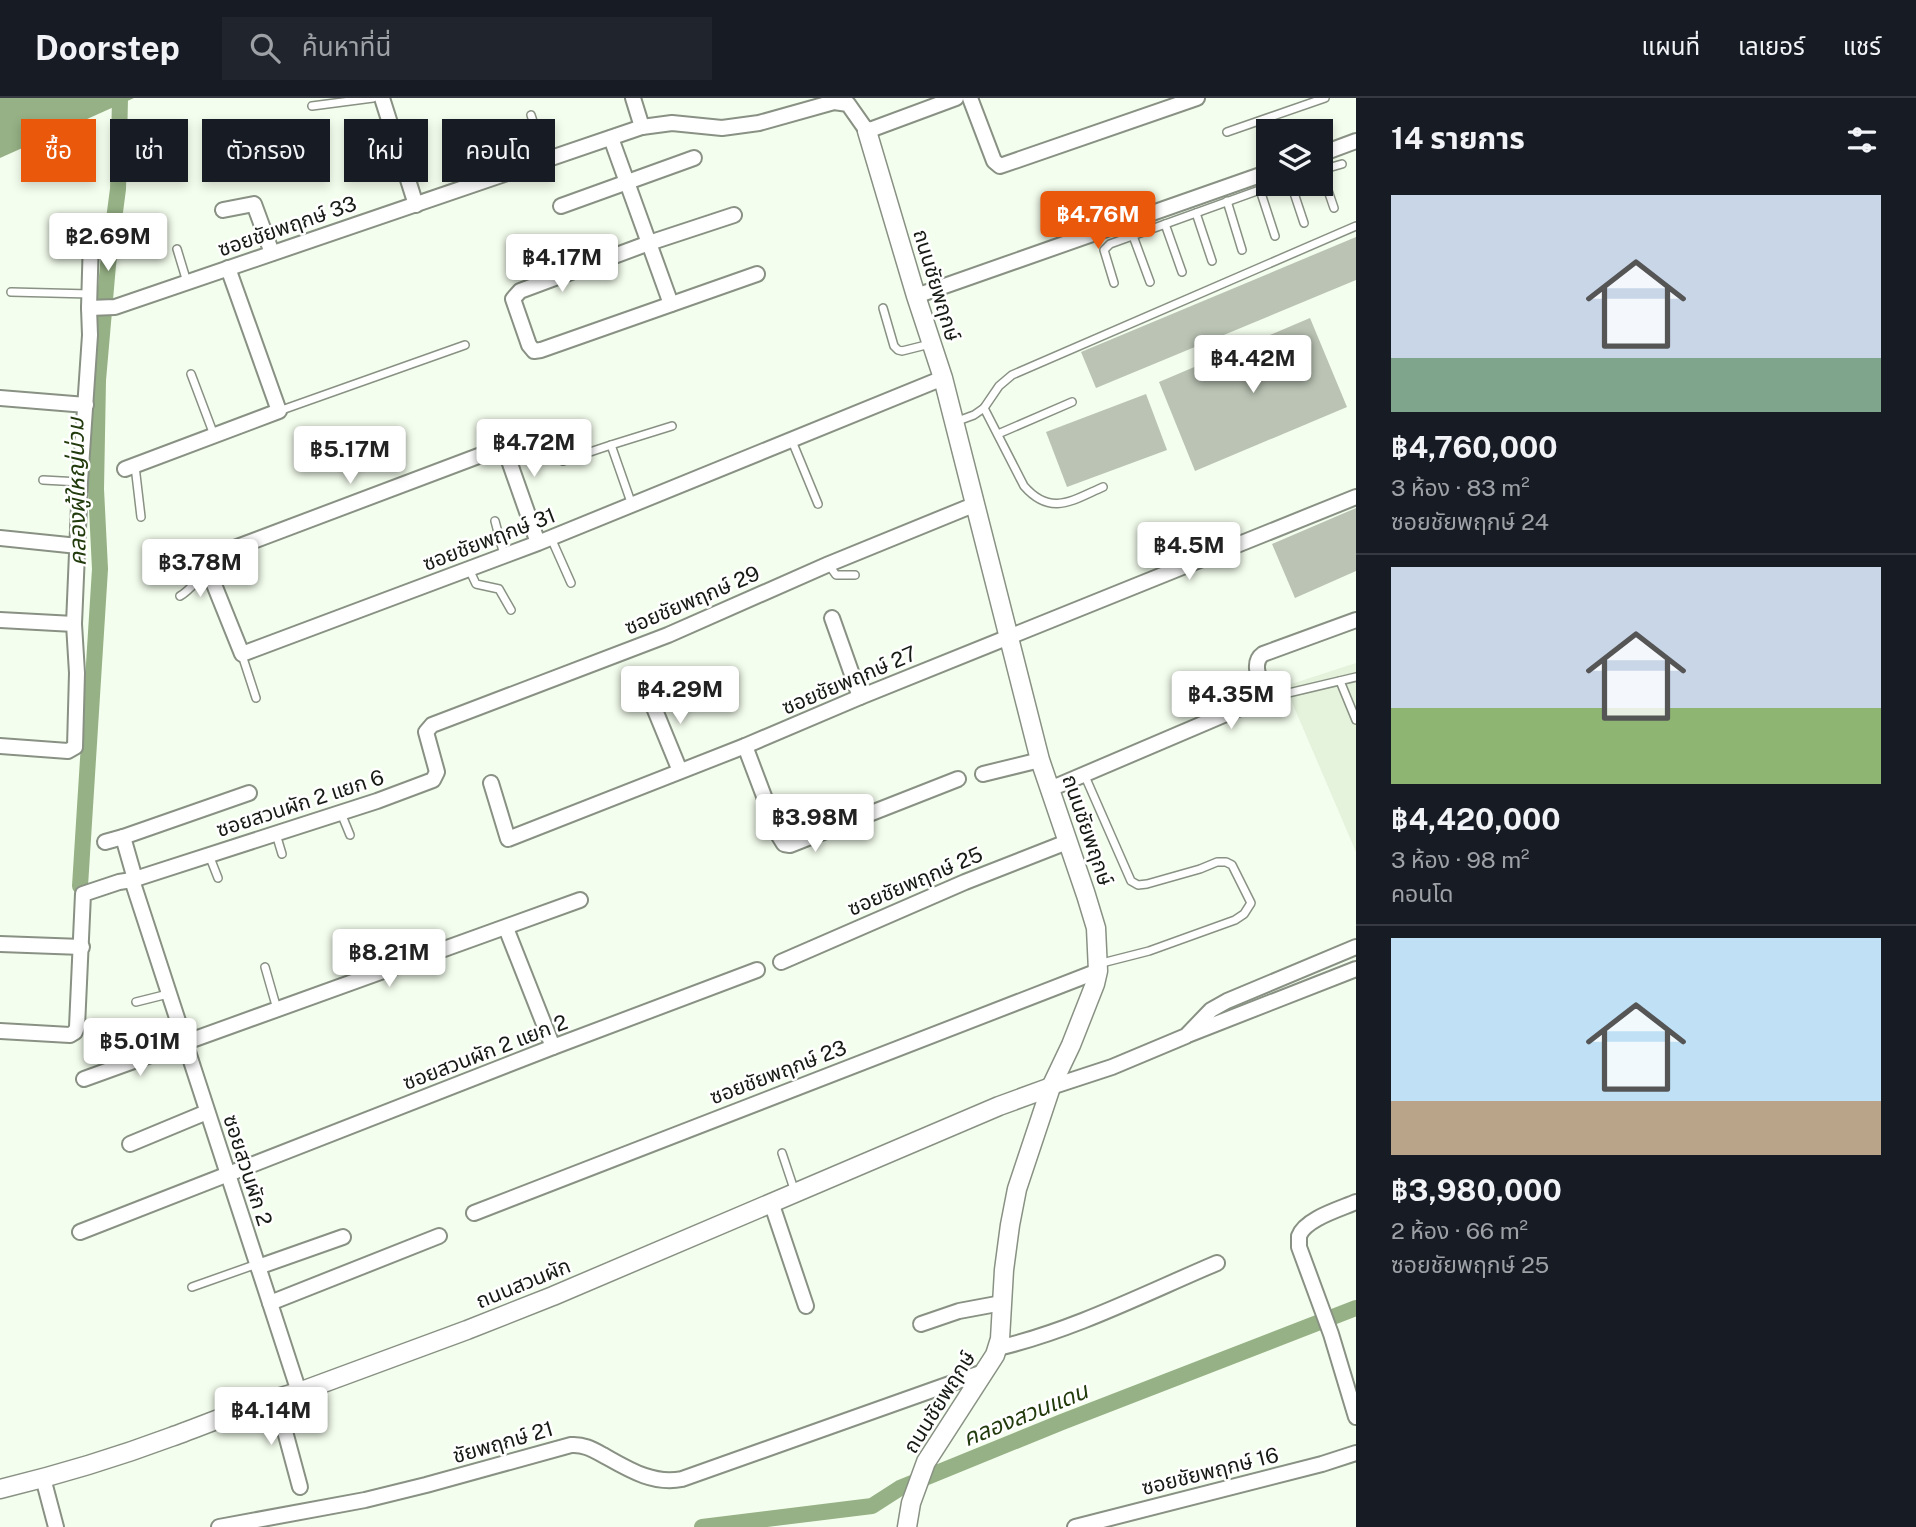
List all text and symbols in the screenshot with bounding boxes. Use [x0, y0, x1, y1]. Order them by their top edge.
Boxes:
search box [222, 17, 712, 80]
text: Doorstep [35, 29, 180, 67]
icon: search [246, 29, 284, 67]
text: ค้นหาที่นี่ [302, 31, 391, 62]
text: แผนที่ [1642, 32, 1700, 60]
text: เลเยอร์ [1738, 32, 1805, 60]
text: แชร์ [1843, 32, 1881, 60]
chip: ซื้อ [21, 119, 96, 182]
chip: เช่า [110, 119, 188, 182]
chip: ตัวกรอง [202, 119, 330, 182]
chip: ใหม่ [344, 119, 428, 182]
chip: คอนโด [442, 119, 555, 182]
map controls [1256, 119, 1333, 196]
button: layers [1256, 119, 1333, 196]
text: 14 รายการ [1391, 120, 1525, 156]
icon: filters [1843, 121, 1881, 159]
street label: ซอยชัยพฤกษ์ 33 [214, 191, 360, 261]
pin: ฿4.76M [1041, 192, 1155, 251]
text: ฿4.76M [1056, 200, 1140, 227]
pin: ฿2.69M [51, 214, 165, 273]
text: ฿2.69M [65, 222, 151, 249]
street label: ถนนชัยพฤกษ์ [908, 226, 966, 344]
pin: ฿4.17M [505, 234, 619, 294]
icon: home [1573, 241, 1699, 367]
text: ฿4.17M [522, 243, 602, 270]
pin: ฿4.42M [1196, 336, 1310, 395]
text: ฿4.42M [1210, 344, 1296, 371]
water label: คลองผู้ใหญ่น่วม [61, 416, 93, 566]
pin: ฿4.72M [477, 420, 591, 479]
pin: ฿5.17M [293, 426, 407, 486]
text: ฿4.72M [493, 428, 575, 455]
text: ฿4,760,000 [1391, 429, 1558, 465]
text: ฿5.17M [310, 435, 390, 462]
text: 3 ห้อง · 83 m² [1391, 474, 1530, 501]
street label: ซอยชัยพฤกษ์ 31 [419, 502, 559, 576]
text: ซอยชัยพฤกษ์ 24 [1391, 508, 1549, 535]
pin: ฿4.5M [1140, 522, 1238, 582]
text: ฿4.5M [1153, 531, 1225, 558]
pin: ฿3.78M [143, 540, 257, 599]
text: ฿3.78M [158, 548, 242, 575]
street label: ซอยชัยพฤกษ์ 29 [621, 560, 763, 640]
icon: home [1573, 613, 1699, 739]
street label: ซอยชัยพฤกษ์ 27 [778, 640, 920, 720]
pin: ฿4.29M [623, 666, 737, 726]
pin: ฿4.35M [1174, 672, 1288, 731]
text: ฿4.29M [637, 675, 723, 702]
text: ฿4.35M [1188, 680, 1274, 707]
street label: ซอยสวนผัก 2 แยก 6 [213, 764, 387, 842]
street label: ถนนชัยพฤกษ์ [1057, 771, 1119, 889]
pin: ฿3.98M [758, 794, 872, 854]
text: ฿4,420,000 [1391, 801, 1561, 837]
text: ฿3.98M [772, 803, 858, 830]
street label: ซอยชัยพฤกษ์ 25 [844, 841, 986, 921]
text: 3 ห้อง · 98 m² [1391, 846, 1529, 873]
text: คอนโด [1391, 880, 1453, 907]
pin: ฿8.21M [332, 930, 446, 989]
text: ฿8.21M [348, 938, 430, 965]
icon: home [1573, 984, 1699, 1110]
street label: ซอยสวนผัก 2 แยก 2 [399, 1009, 571, 1095]
pin: ฿5.01M [83, 1018, 197, 1078]
text: ฿5.01M [100, 1027, 180, 1054]
street label: ซอยชัยพฤกษ์ 23 [706, 1034, 850, 1110]
street label: ซอยสวนผัก 2 [218, 1111, 278, 1229]
text: ฿3,980,000 [1391, 1172, 1562, 1208]
text: 2 ห้อง · 66 m² [1391, 1217, 1528, 1244]
text: ซอยชัยพฤกษ์ 25 [1391, 1251, 1549, 1278]
street label: ถนนสวนผัก [472, 1253, 574, 1313]
street label: ถนนชัยพฤกษ์ [898, 1346, 980, 1458]
water label: คลองสวนแดน [959, 1376, 1093, 1451]
pin: ฿4.14M [214, 1388, 328, 1447]
text: ฿4.14M [231, 1396, 311, 1423]
street label: ชัยพฤกษ์ 21 [450, 1416, 556, 1468]
street label: ซอยชัยพฤกษ์ 16 [1139, 1442, 1281, 1500]

